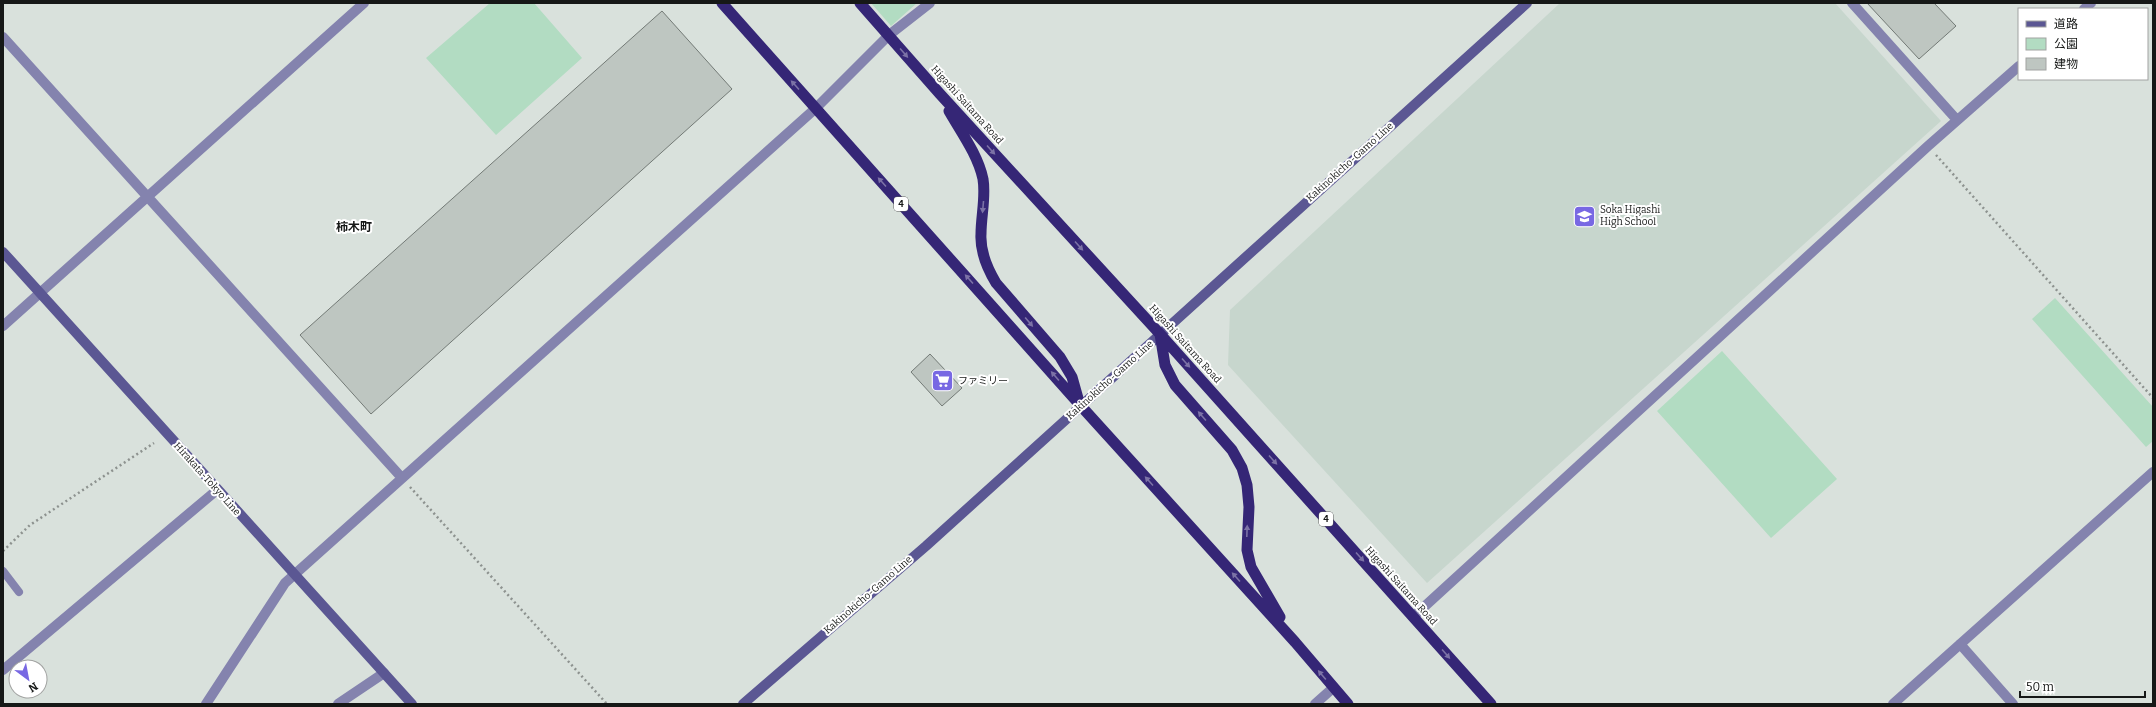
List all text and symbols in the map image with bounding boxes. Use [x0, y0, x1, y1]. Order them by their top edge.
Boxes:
legend [2018, 8, 2148, 80]
text: 道路 [2054, 17, 2078, 31]
text: 公園 [2054, 37, 2078, 51]
one-way arrow [900, 48, 909, 58]
text: 建物 [2054, 57, 2078, 71]
street label: Higashi Saitama Road [929, 63, 1005, 147]
one-way arrow [791, 80, 800, 91]
street label: Kakinokicho-Gamo Line [1304, 120, 1396, 204]
one-way arrow [986, 145, 996, 155]
one-way arrow [877, 177, 886, 188]
road number: 4 [894, 197, 908, 211]
one-way arrow [980, 201, 986, 213]
school or university icon: Soka Higashi High School [1571, 203, 1597, 229]
place label: Soka Higashi High School [1600, 204, 1660, 228]
district label: 柿木町 [336, 220, 372, 234]
one-way arrow [1074, 241, 1083, 250]
one-way arrow [964, 274, 974, 284]
street label: Higashi Saitama Road [1147, 302, 1223, 386]
one-way arrow [1024, 316, 1033, 327]
street label: Kakinokicho-Gamo Line [1064, 338, 1156, 422]
one-way arrow [1181, 358, 1191, 368]
supermarket icon: ファミリー [930, 368, 956, 394]
one-way arrow [1051, 372, 1060, 381]
place label: ファミリー [958, 375, 1008, 387]
one-way arrow [1197, 411, 1207, 421]
street label: Hirakata-Tokyo Line [171, 440, 243, 518]
one-way arrow [1268, 455, 1277, 465]
one-way arrow [1144, 476, 1153, 486]
road number: 4 [1319, 512, 1333, 526]
one-way arrow [1244, 524, 1250, 537]
street label: Higashi Saitama Road [1363, 544, 1439, 628]
one-way arrow [1355, 551, 1364, 562]
street label: Kakinokicho-Gamo Line [821, 553, 915, 637]
one-way arrow [1232, 572, 1241, 582]
one-way arrow [1441, 649, 1450, 659]
north arrow [8, 659, 48, 699]
one-way arrow [1318, 669, 1326, 680]
scale bar [2020, 673, 2145, 699]
text: N [26, 679, 40, 695]
text: 50 m [2026, 680, 2055, 694]

